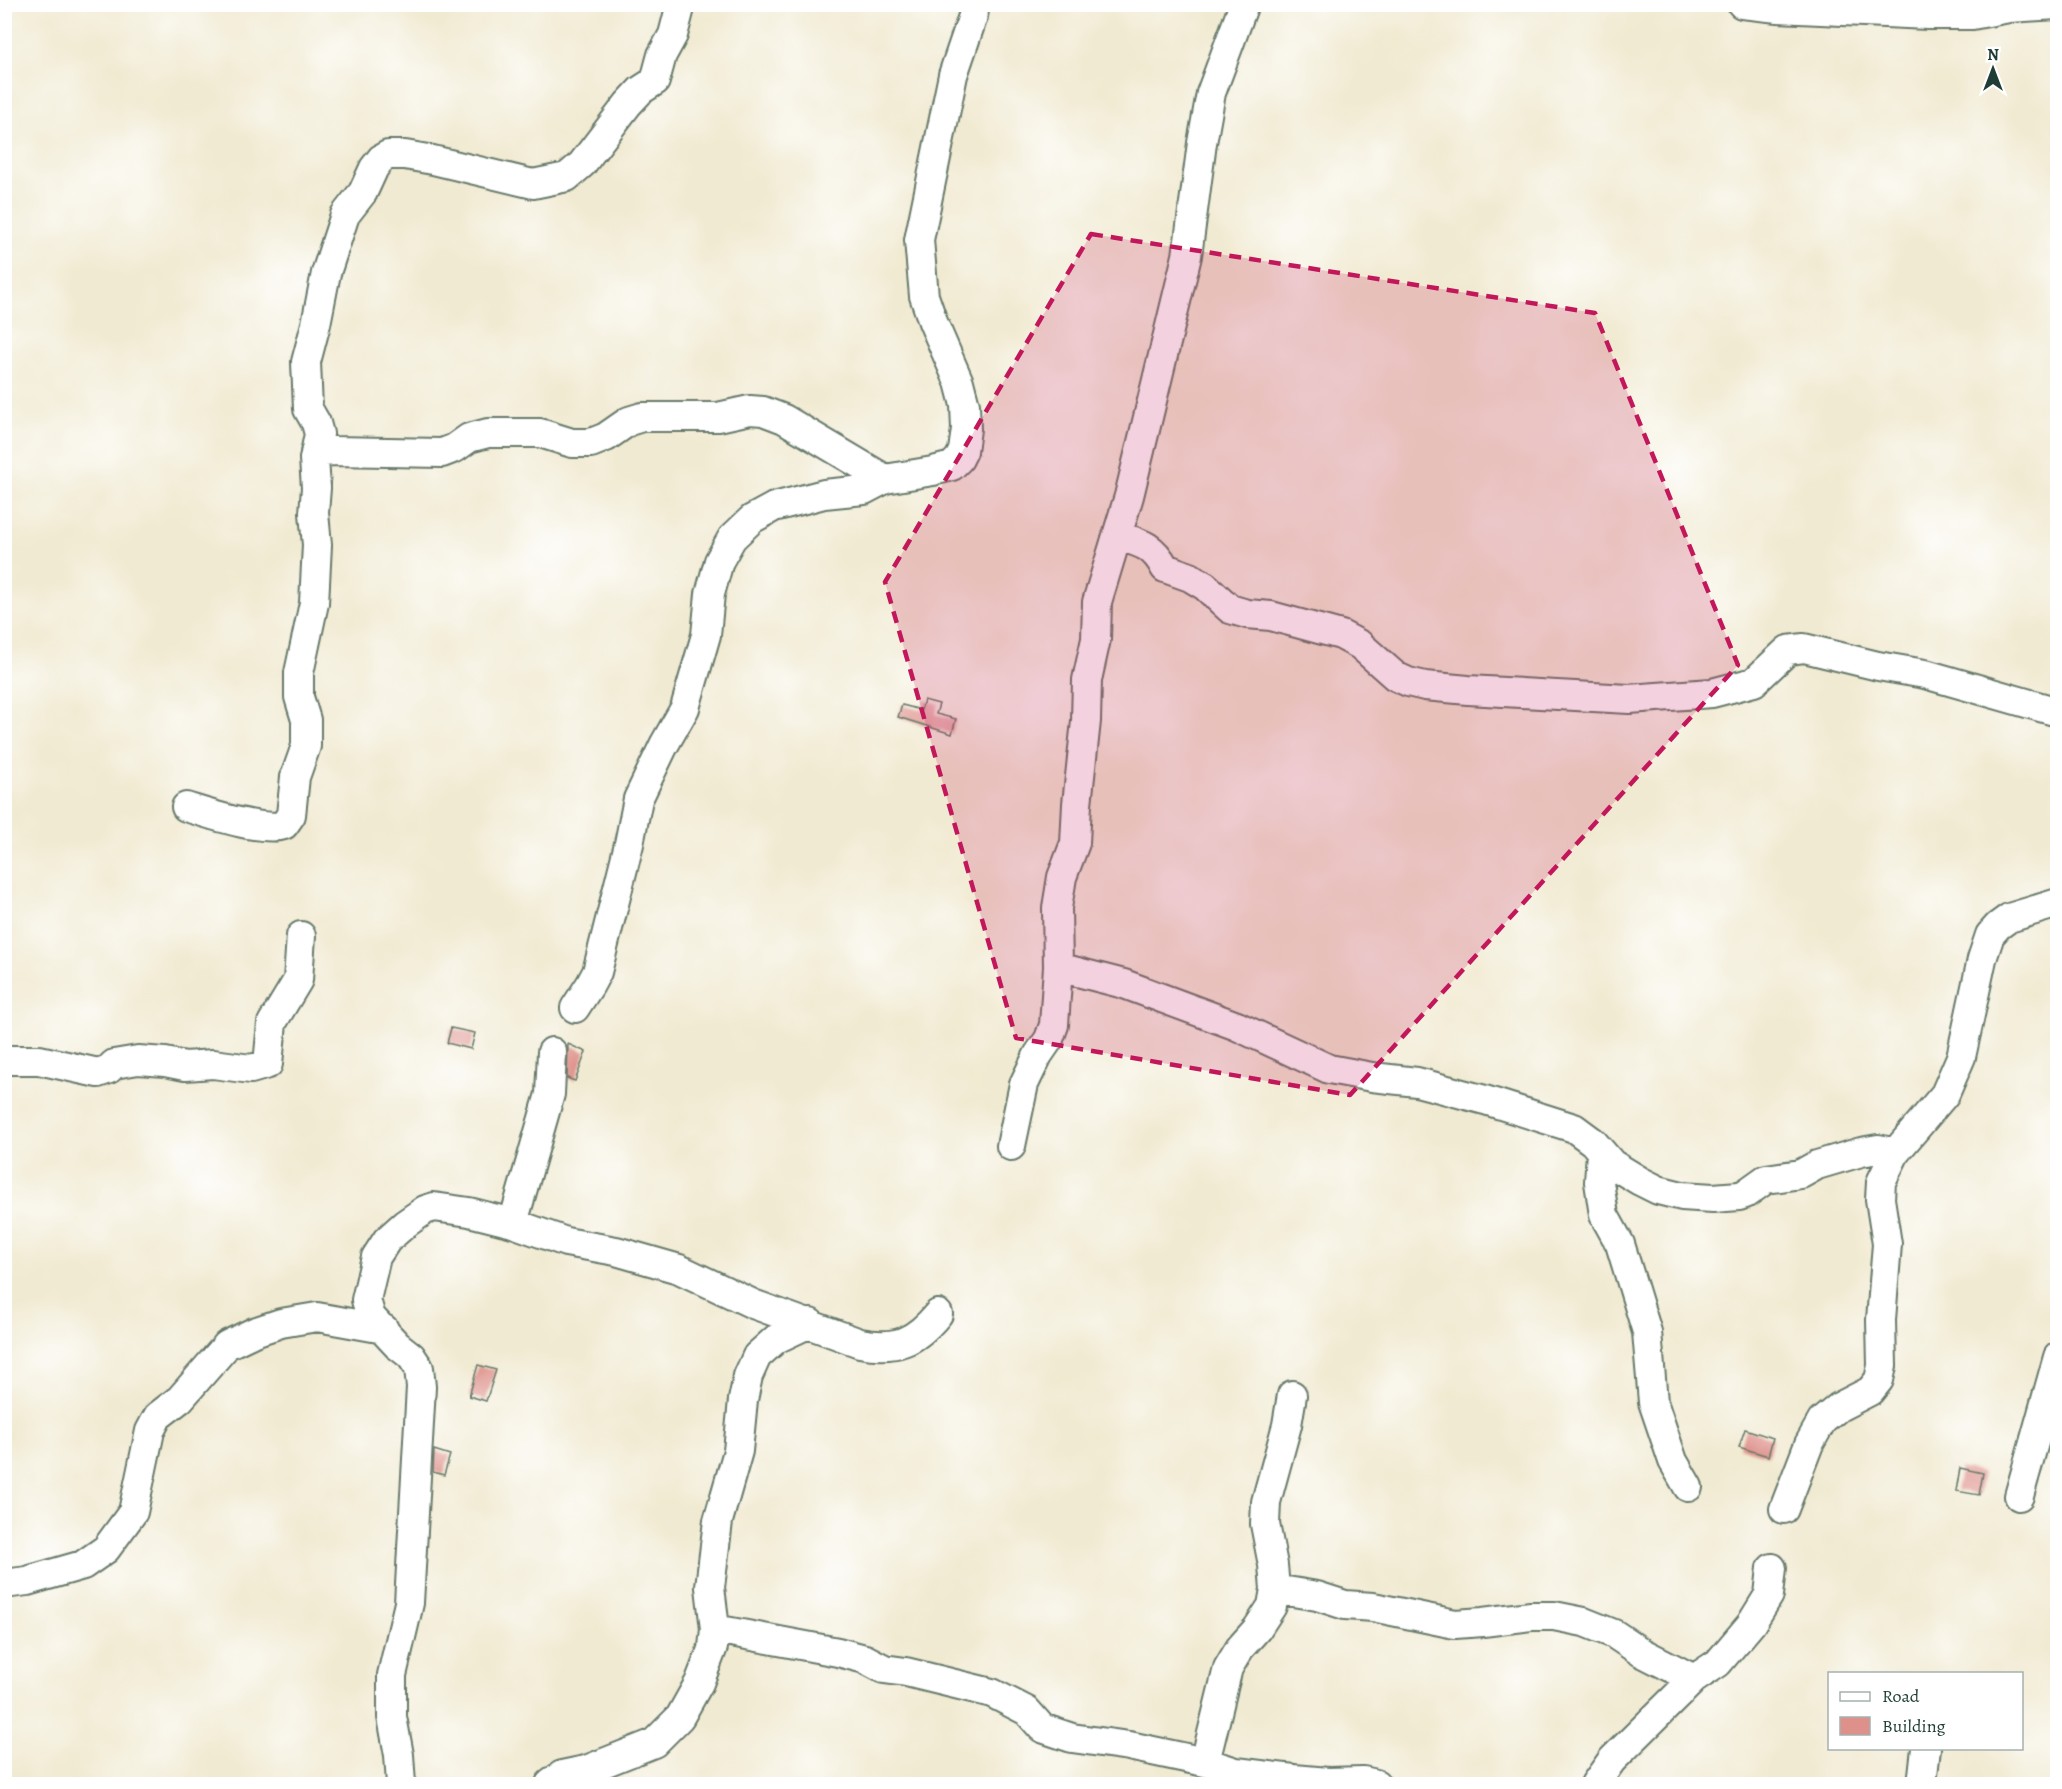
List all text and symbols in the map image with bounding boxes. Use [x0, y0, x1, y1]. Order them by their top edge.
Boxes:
north arrow [1963, 39, 2023, 99]
text: N [1987, 44, 1999, 66]
legend [1828, 1672, 2023, 1750]
text: Road [1882, 1684, 1920, 1708]
text: Building [1882, 1714, 1946, 1738]

